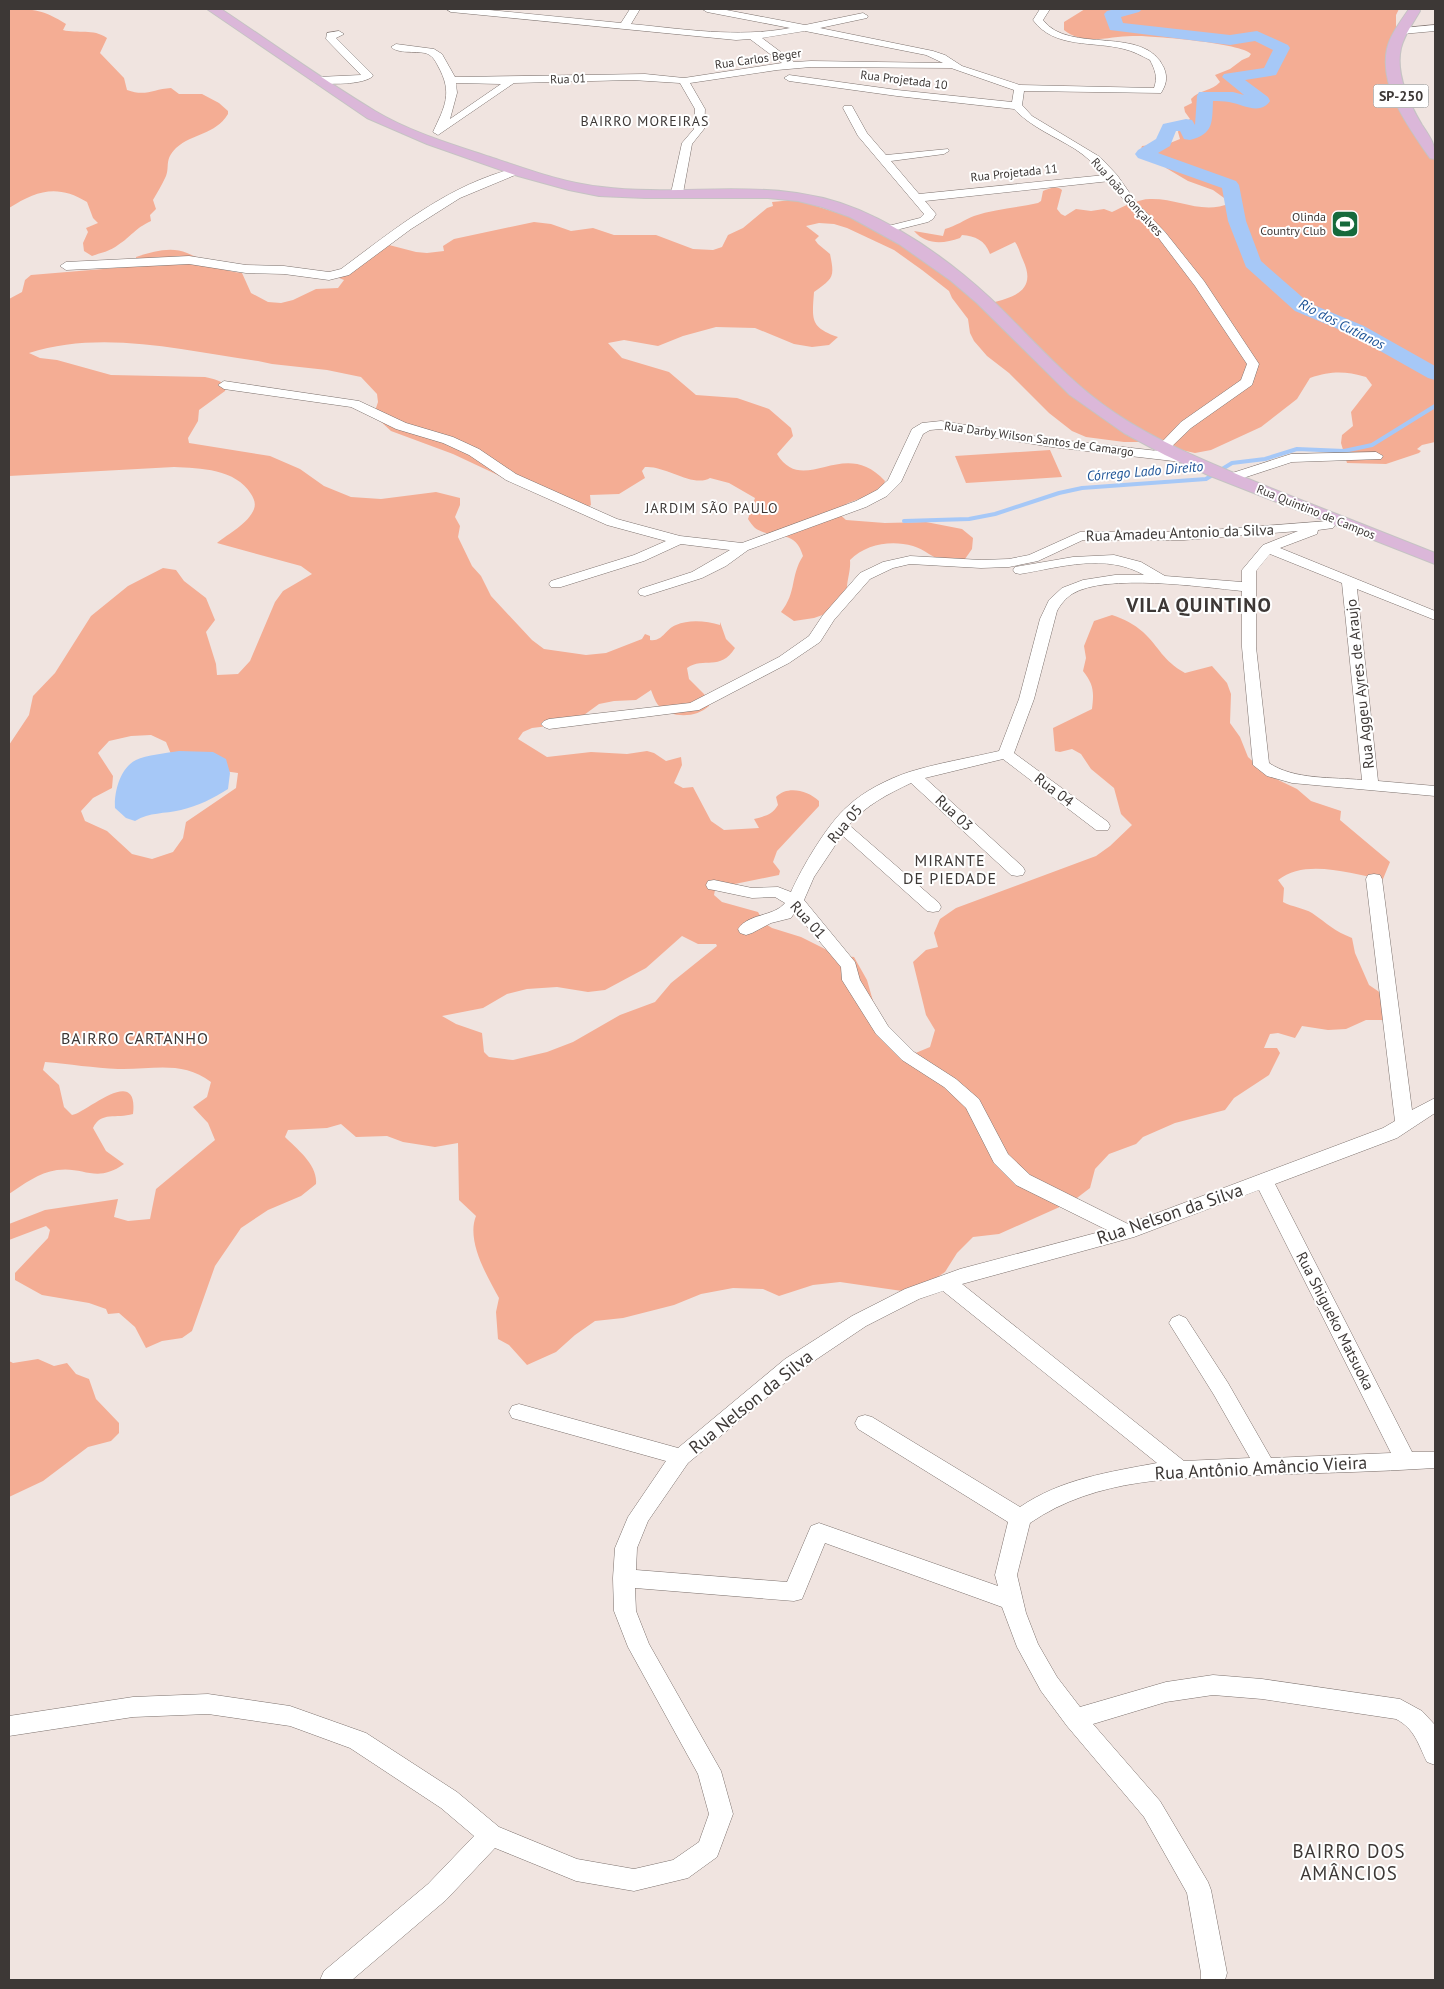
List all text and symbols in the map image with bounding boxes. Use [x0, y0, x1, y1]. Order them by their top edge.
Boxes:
street label: Rua Carlos Beger [714, 45, 802, 72]
street label: Rua Projetada 10 [860, 67, 949, 92]
street label: Rua 01 [550, 70, 586, 87]
road number: SP-250 [1374, 84, 1428, 108]
district label: BAIRRO MOREIRAS [581, 112, 709, 130]
street label: Rua João Gonçalves [1088, 154, 1166, 239]
street label: Rua Projetada 11 [970, 160, 1058, 185]
place label: Olinda Country Club [1260, 209, 1326, 238]
sports icon: Olinda Country Club [1330, 209, 1360, 239]
water label: Rio dos Cutianos [1296, 295, 1389, 354]
street label: Rua Darby Wilson Santos de Camargo [943, 418, 1135, 459]
water label: Córrego Lado Direito [1086, 457, 1204, 485]
street label: Rua Quintino de Campos [1255, 481, 1378, 542]
district label: JARDIM SÃO PAULO [644, 499, 779, 517]
street label: Rua Amadeu Antonio da Silva [1086, 520, 1274, 545]
district label: VILA QUINTINO [1125, 592, 1272, 618]
street label: Rua Aggeu Ayres de Araujo [1341, 598, 1378, 770]
street label: Rua 04 [1031, 769, 1078, 811]
street label: Rua 03 [932, 790, 977, 835]
street label: Rua 05 [823, 800, 866, 847]
district label: MIRANTE DE PIEDADE [903, 850, 997, 888]
street label: Rua 01 [786, 897, 830, 943]
district label: BAIRRO CARTANHO [61, 1028, 209, 1048]
street label: Rua Nelson da Silva [1094, 1178, 1246, 1249]
street label: Rua Shigueko Matsuoka [1292, 1248, 1379, 1393]
street label: Rua Nelson da Silva [684, 1345, 817, 1459]
street label: Rua Antônio Amâncio Vieira [1154, 1450, 1368, 1485]
district label: BAIRRO DOS AMÂNCIOS [1292, 1839, 1406, 1885]

